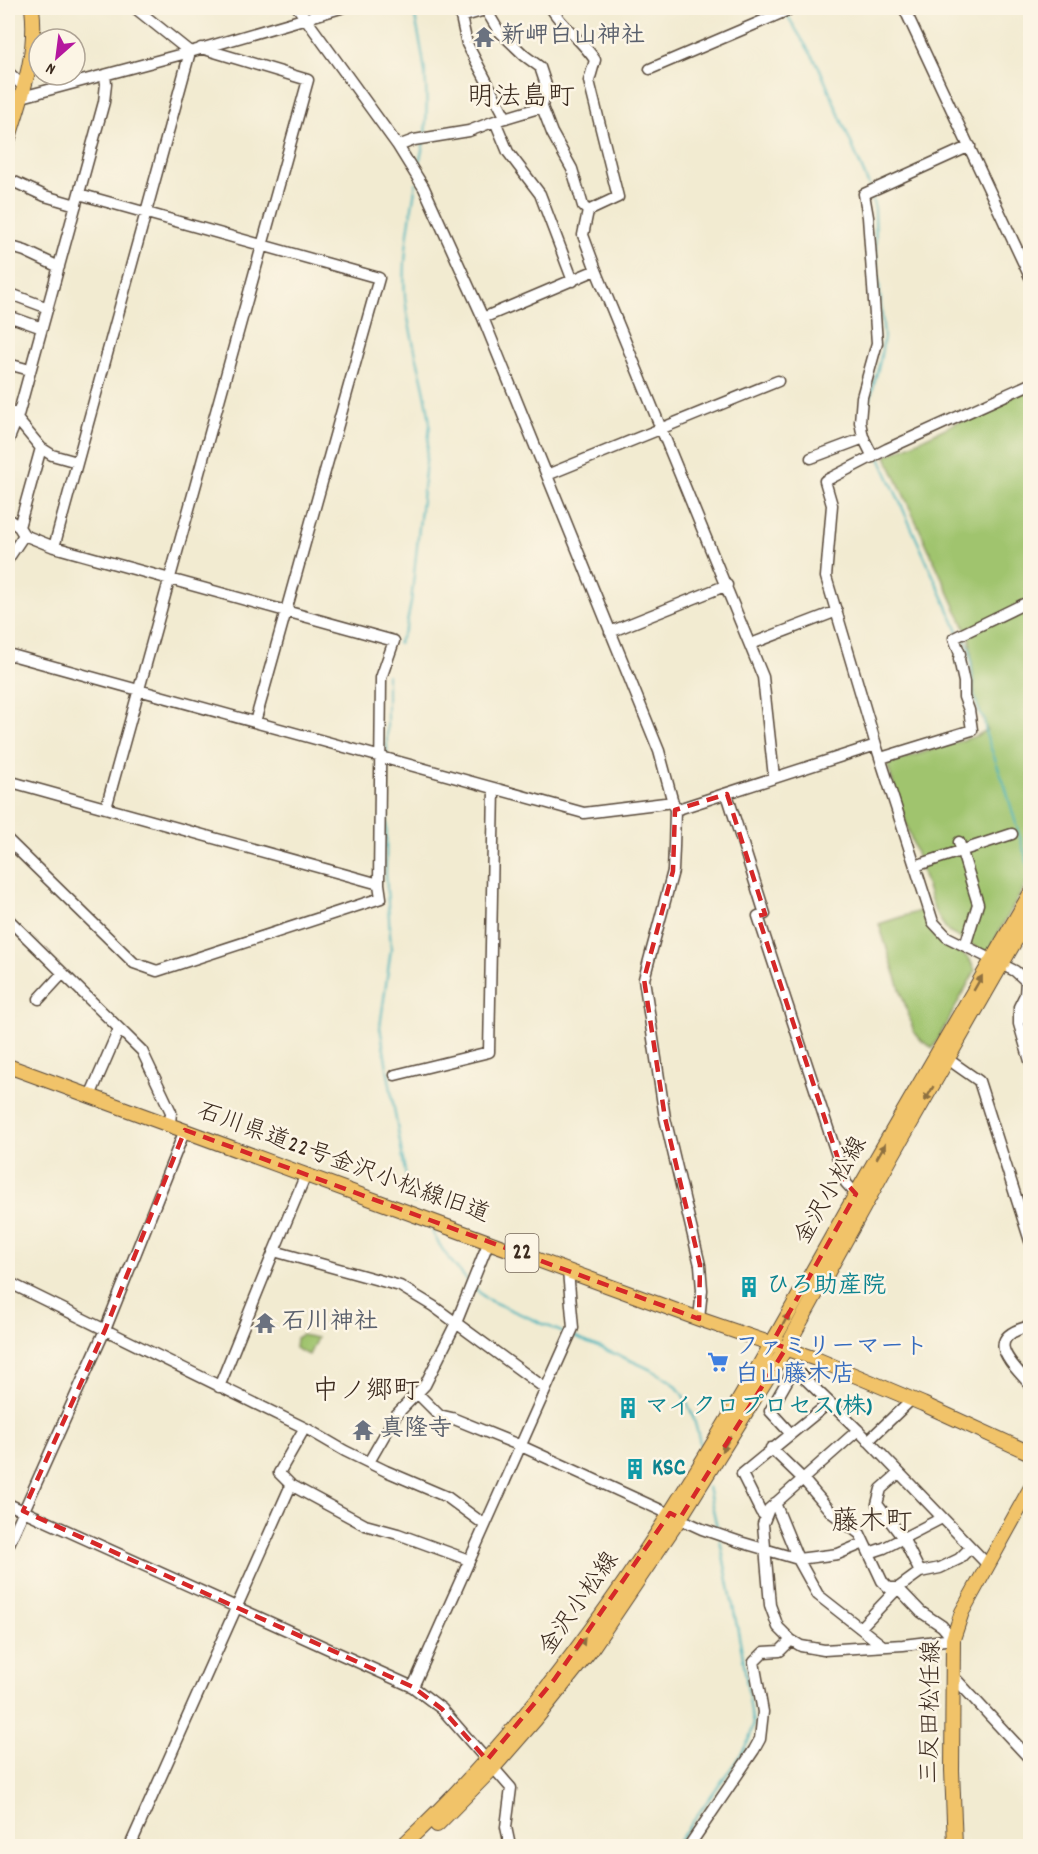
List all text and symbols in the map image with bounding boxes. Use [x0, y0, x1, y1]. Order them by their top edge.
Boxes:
place label: 新岬白山神社 [501, 20, 645, 54]
temple icon: 新岬白山神社 [472, 25, 496, 49]
north arrow [27, 27, 87, 87]
text: N [42, 56, 60, 80]
district label: 明法島町 [467, 79, 575, 118]
one-way arrow [973, 974, 983, 991]
one-way arrow [924, 1086, 934, 1103]
street label: 石川県道22号金沢小松線旧道 [192, 1095, 494, 1233]
street label: 金沢小松線 [787, 1131, 877, 1251]
one-way arrow [876, 1142, 886, 1159]
road number: 22 [506, 1234, 538, 1272]
place label: ひろ助産院 [766, 1270, 886, 1304]
building icon: ひろ助産院 [737, 1275, 761, 1299]
place label: 石川神社 [282, 1306, 378, 1340]
temple icon: 石川神社 [253, 1311, 277, 1335]
one-way arrow [779, 1313, 790, 1329]
place label: ファミリーマート 白山藤木店 [735, 1331, 928, 1393]
supermarket icon: ファミリーマート 白山藤木店 [706, 1350, 730, 1374]
district label: 中ノ郷町 [312, 1373, 420, 1412]
place label: マイクロプロセス(株) [645, 1391, 872, 1425]
building icon: マイクロプロセス(株) [616, 1396, 640, 1420]
place label: 真隆寺 [380, 1413, 452, 1447]
temple icon: 真隆寺 [351, 1418, 375, 1442]
one-way arrow [720, 1436, 731, 1452]
place label: KSC [652, 1452, 686, 1486]
building icon: KSC [623, 1457, 647, 1481]
district label: 藤木町 [832, 1504, 913, 1543]
street label: 金沢小松線 [532, 1545, 628, 1663]
one-way arrow [573, 1638, 585, 1653]
street label: 三反田松任線 [914, 1640, 950, 1784]

